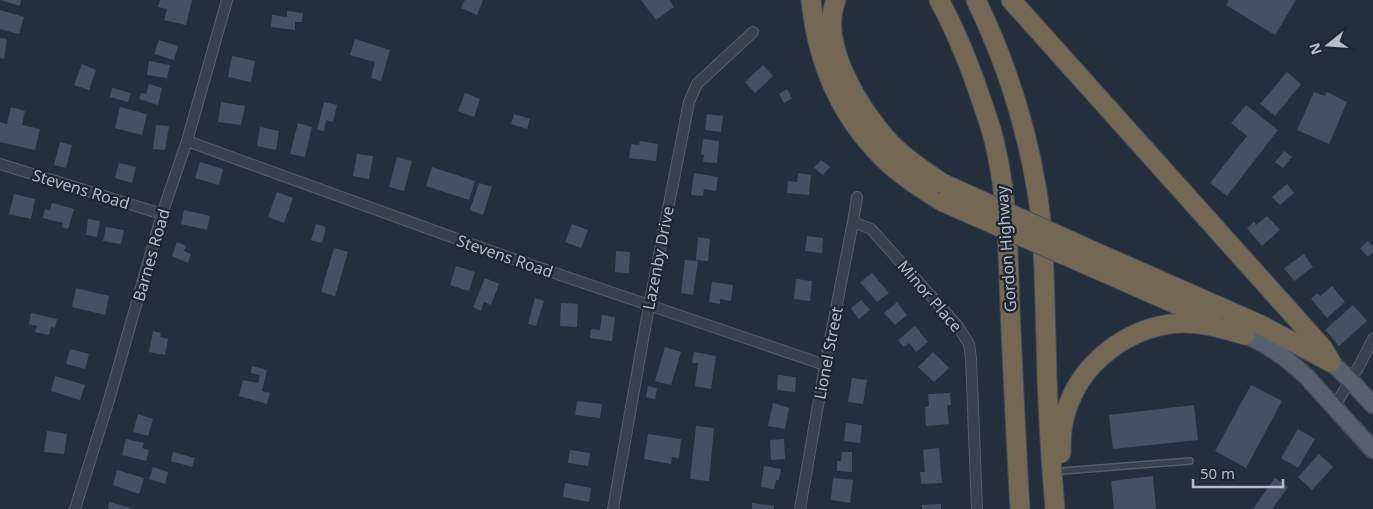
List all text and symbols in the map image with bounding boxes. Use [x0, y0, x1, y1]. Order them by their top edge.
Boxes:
north arrow [1303, 20, 1353, 70]
text: N [1304, 41, 1326, 57]
street label: Stevens Road [30, 164, 132, 214]
street label: Gordon Highway [991, 184, 1021, 313]
street label: Lazenby Drive [637, 204, 679, 312]
street label: Barnes Road [127, 206, 175, 304]
street label: Stevens Road [454, 229, 556, 283]
street label: Minor Place [893, 255, 967, 337]
street label: Lionel Street [808, 305, 848, 401]
scale bar [1193, 456, 1283, 488]
text: 50 m [1200, 463, 1235, 483]

